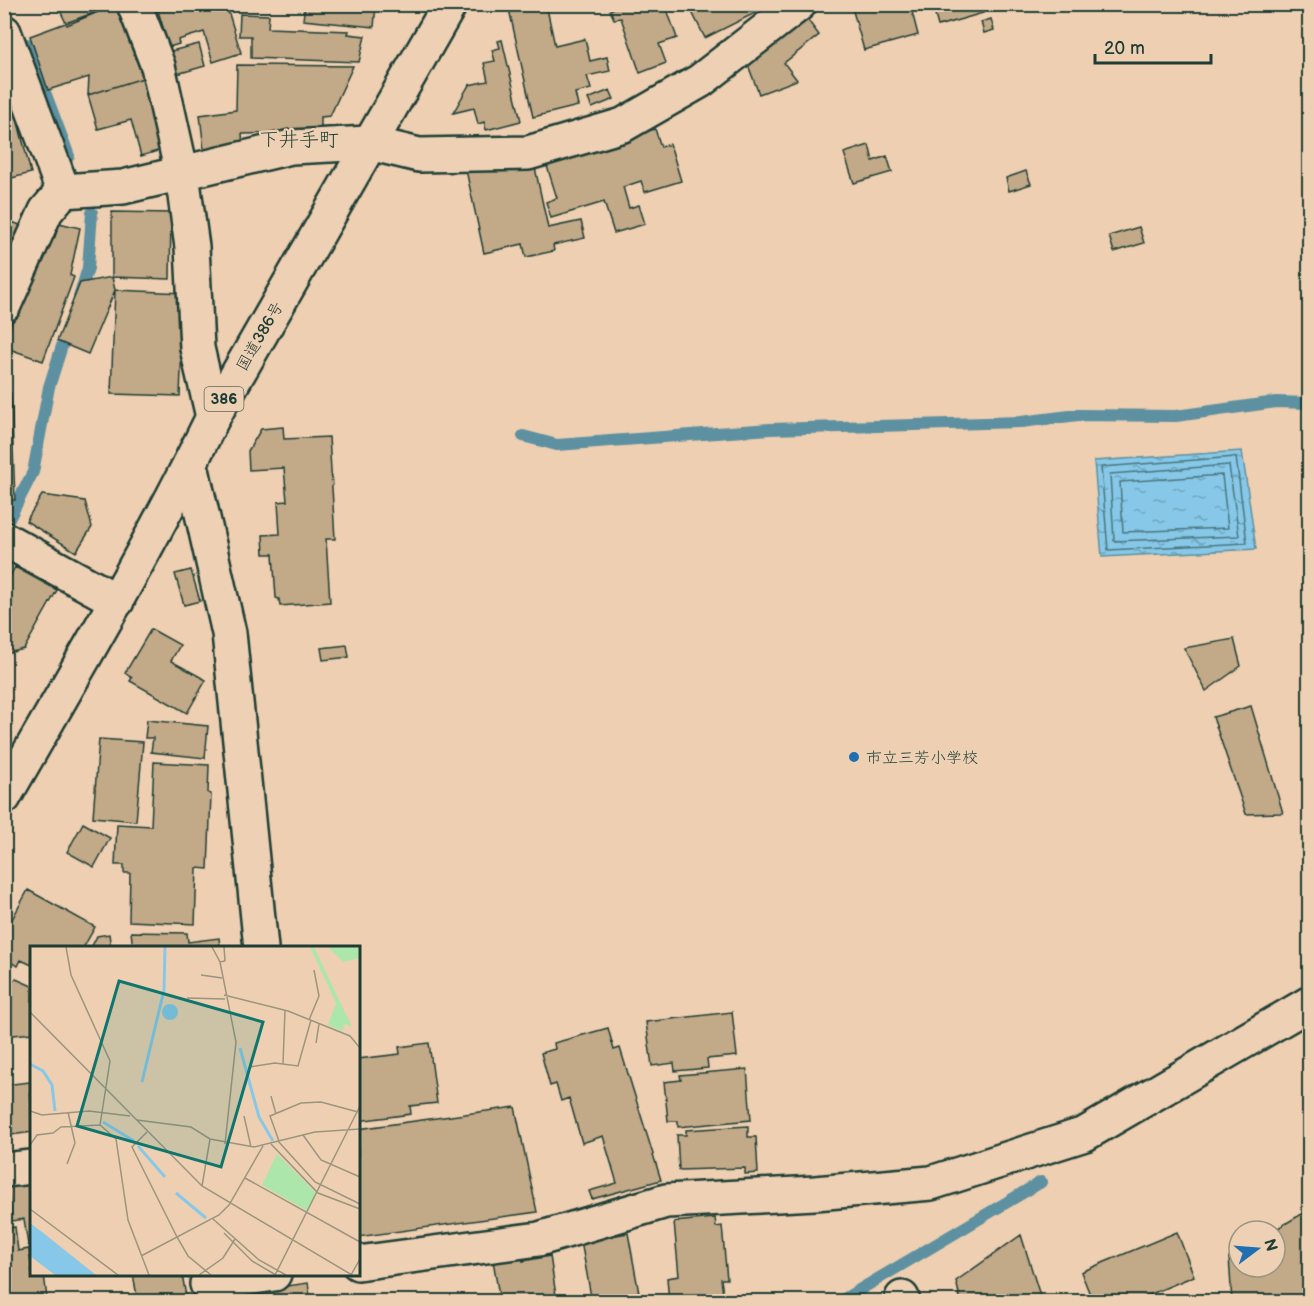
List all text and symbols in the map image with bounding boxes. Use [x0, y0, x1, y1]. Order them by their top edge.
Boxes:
scale bar [1095, 27, 1210, 65]
text: 20 m [1104, 38, 1145, 59]
district label: 下井手町 [259, 128, 339, 152]
street label: 国道386号 [233, 299, 288, 375]
road number: 386 [204, 387, 244, 411]
place label: 市立三芳小学校 [866, 749, 978, 768]
marker: 市立三芳小学校 [847, 750, 861, 764]
inset map [30, 946, 360, 1276]
north arrow [1227, 1219, 1287, 1279]
text: N [1259, 1237, 1281, 1254]

